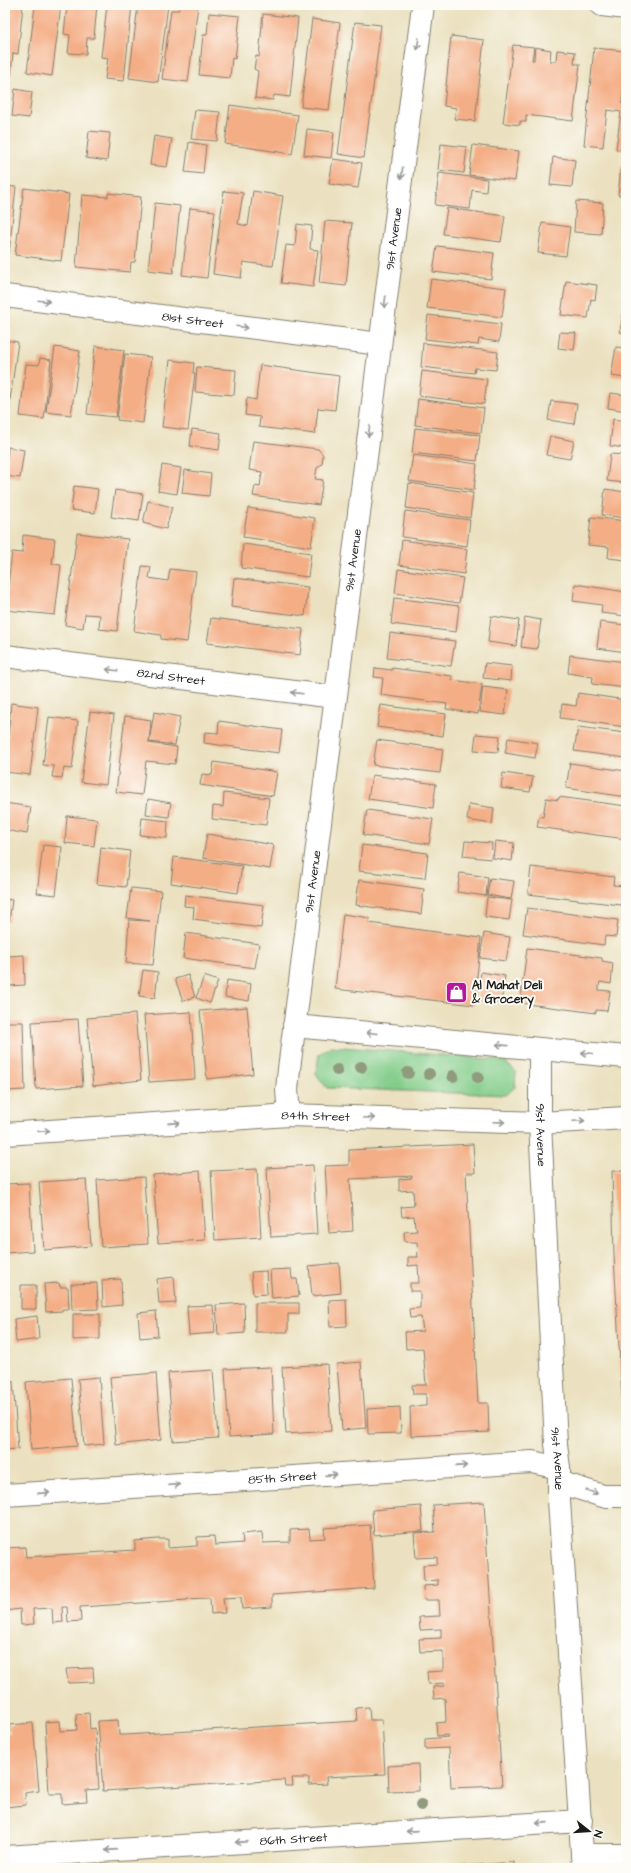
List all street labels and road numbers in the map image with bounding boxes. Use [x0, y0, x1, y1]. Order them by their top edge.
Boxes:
street label: 91st Avenue [381, 206, 406, 271]
street label: 81st Street [161, 308, 224, 332]
street label: 91st Avenue [341, 527, 366, 593]
street label: 82nd Street [136, 664, 206, 689]
street label: 91st Avenue [300, 849, 325, 914]
street label: 91st Avenue [531, 1103, 551, 1167]
street label: 84th Street [280, 1106, 350, 1125]
street label: 91st Avenue [547, 1427, 568, 1490]
street label: 85th Street [248, 1467, 318, 1488]
street label: 86th Street [259, 1828, 328, 1850]

